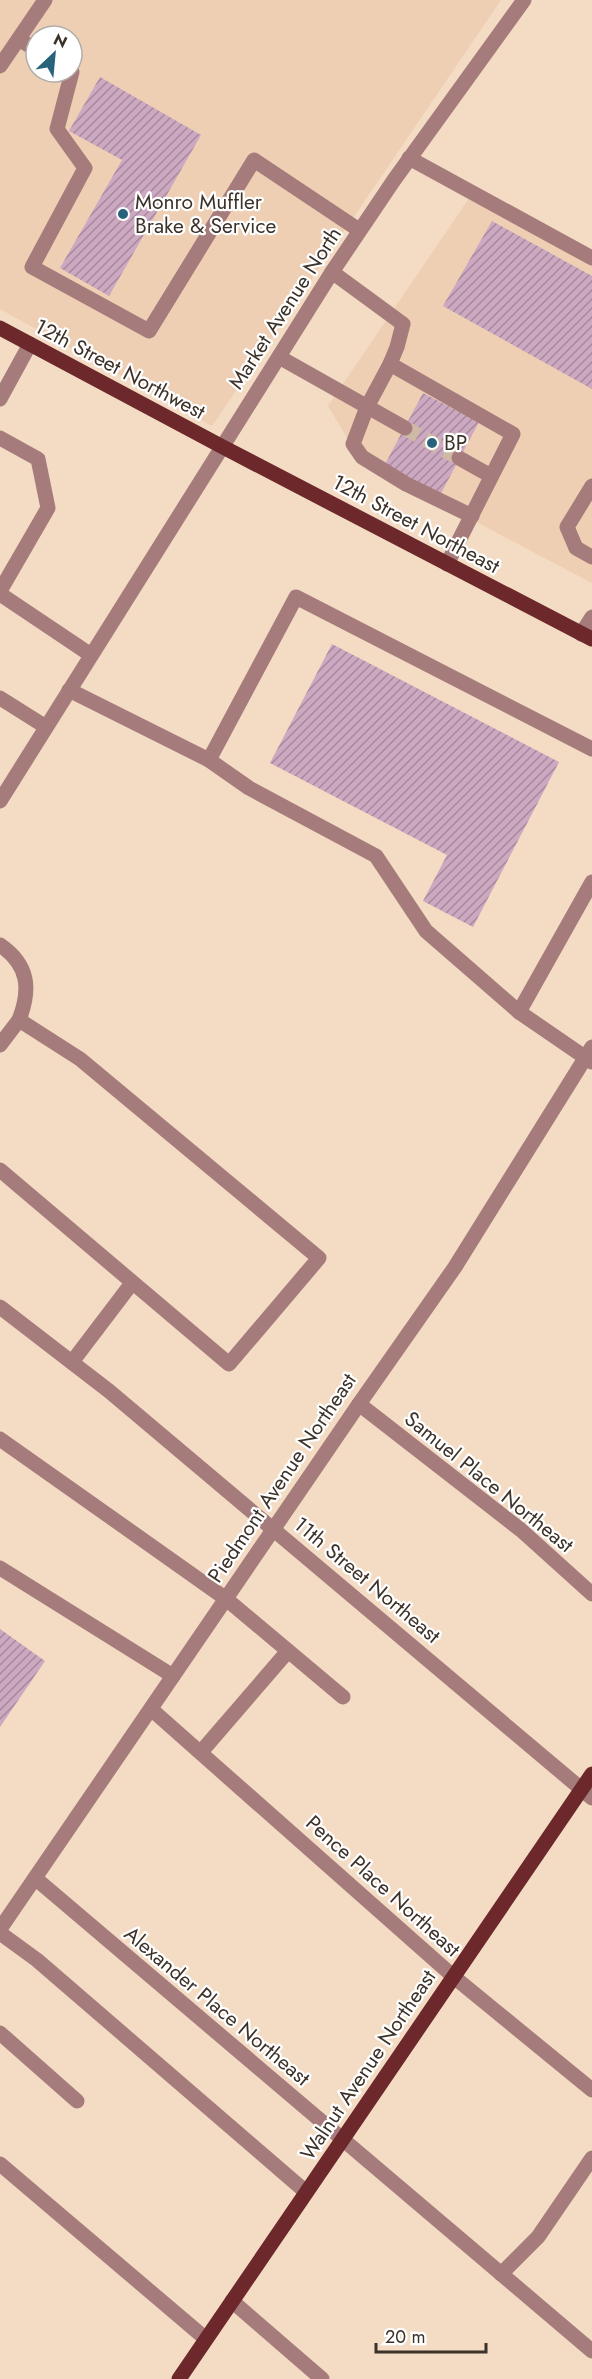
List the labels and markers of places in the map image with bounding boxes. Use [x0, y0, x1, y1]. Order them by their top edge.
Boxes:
place label: Monro Muffler Brake & Service [135, 187, 276, 241]
marker: Monro Muffler Brake & Service [116, 207, 130, 221]
place label: BP [444, 428, 467, 458]
marker: BP [425, 436, 439, 450]

